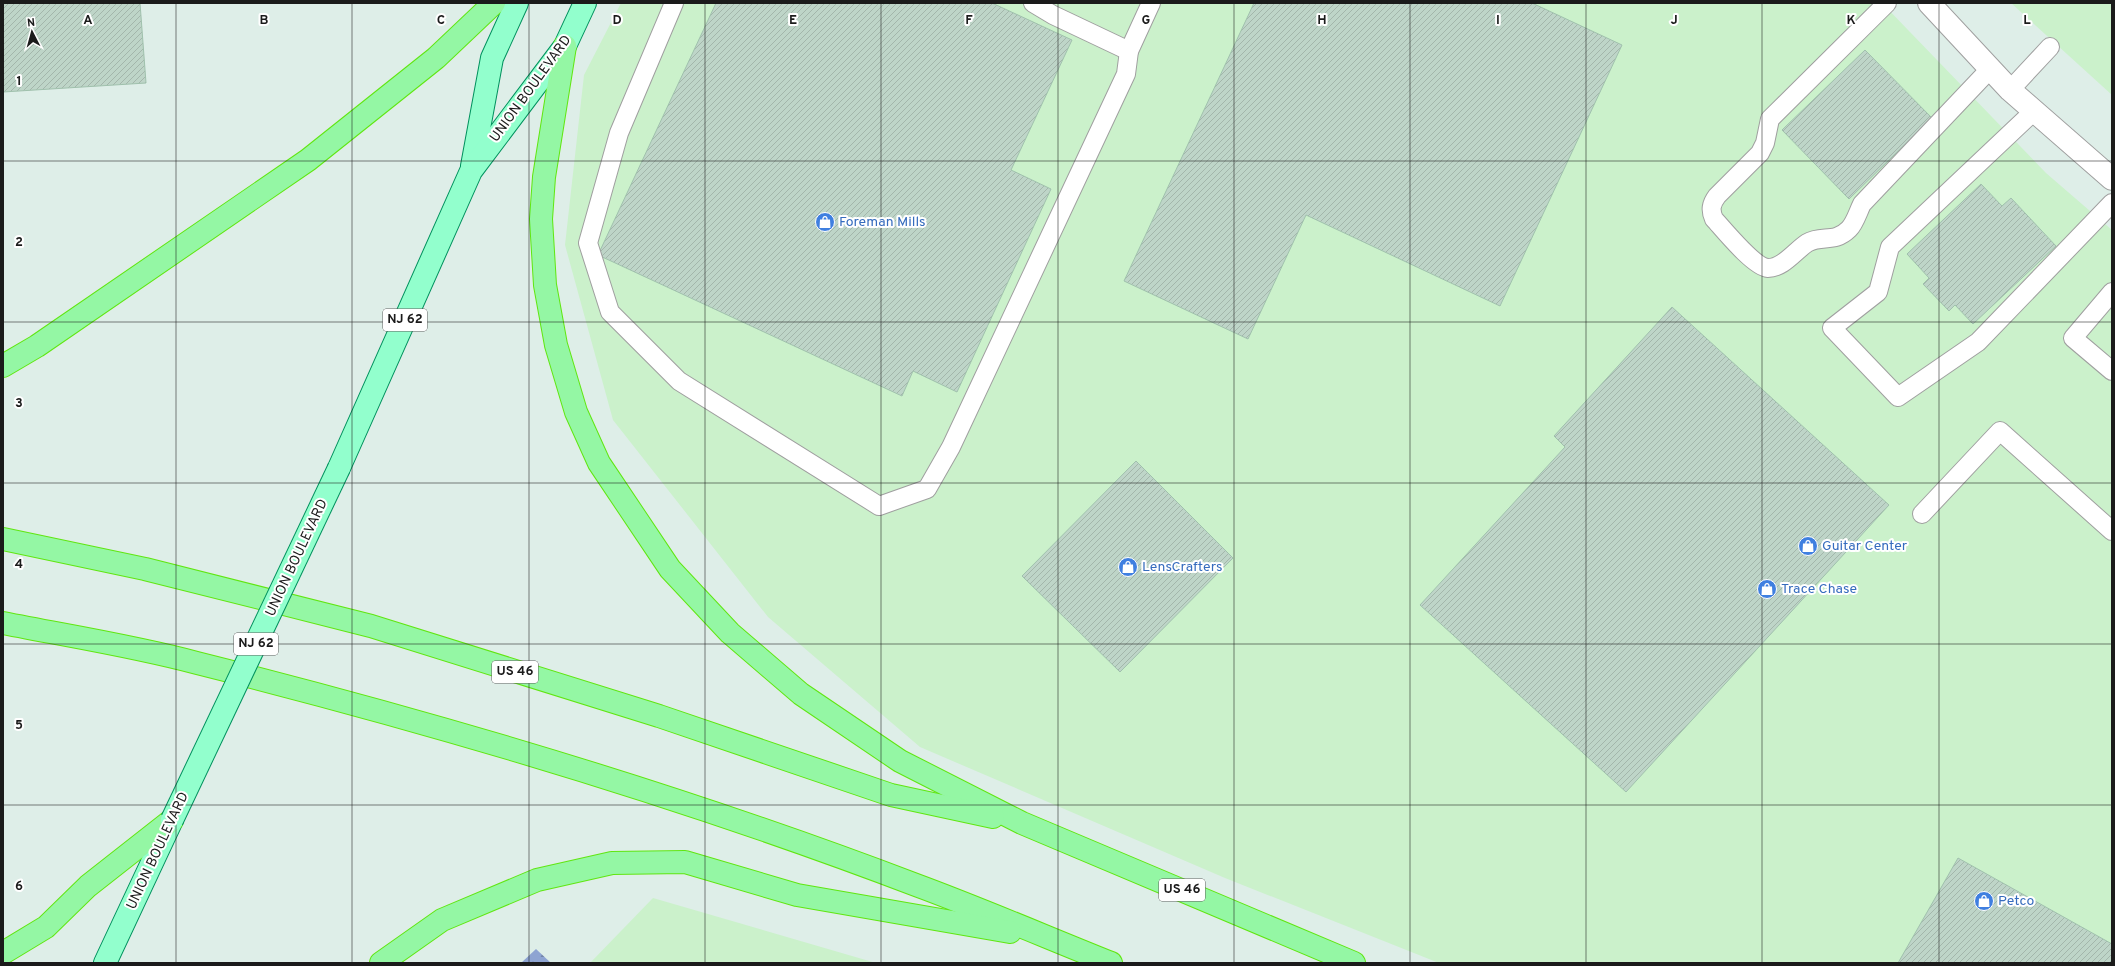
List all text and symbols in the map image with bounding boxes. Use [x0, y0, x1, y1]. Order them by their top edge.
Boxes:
north arrow [12, 12, 52, 52]
text: A [83, 13, 93, 29]
text: B [260, 13, 269, 29]
text: C [437, 13, 445, 29]
text: D [612, 13, 622, 29]
text: E [789, 13, 797, 29]
text: F [965, 13, 973, 29]
text: G [1142, 13, 1151, 29]
text: H [1317, 13, 1327, 29]
text: I [1496, 13, 1500, 29]
text: J [1670, 13, 1678, 29]
text: K [1846, 13, 1856, 29]
text: L [2023, 13, 2031, 29]
text: N [26, 16, 36, 30]
street label: UNION BOULEVARD [487, 32, 575, 146]
text: 1 [16, 74, 22, 90]
shop icon: Foreman Mills [814, 211, 836, 233]
place label: Foreman Mills [839, 214, 926, 231]
text: 2 [15, 235, 23, 251]
road number: NJ 62 [383, 309, 427, 331]
text: 3 [15, 396, 23, 412]
street label: UNION BOULEVARD [262, 497, 332, 619]
shop icon: Guitar Center [1797, 535, 1819, 557]
place label: Guitar Center [1822, 538, 1908, 555]
shop icon: LensCrafters [1117, 556, 1139, 578]
text: 4 [15, 557, 23, 573]
place label: LensCrafters [1142, 559, 1223, 576]
shop icon: Trace Chase [1756, 578, 1778, 600]
place label: Trace Chase [1781, 581, 1857, 598]
road number: NJ 62 [234, 633, 278, 655]
road number: US 46 [492, 661, 538, 683]
text: 5 [15, 718, 23, 734]
street label: UNION BOULEVARD [123, 790, 193, 912]
text: 6 [15, 879, 23, 895]
road number: US 46 [1159, 879, 1205, 901]
shop icon: Petco [1973, 890, 1995, 912]
place label: Petco [1998, 893, 2035, 910]

